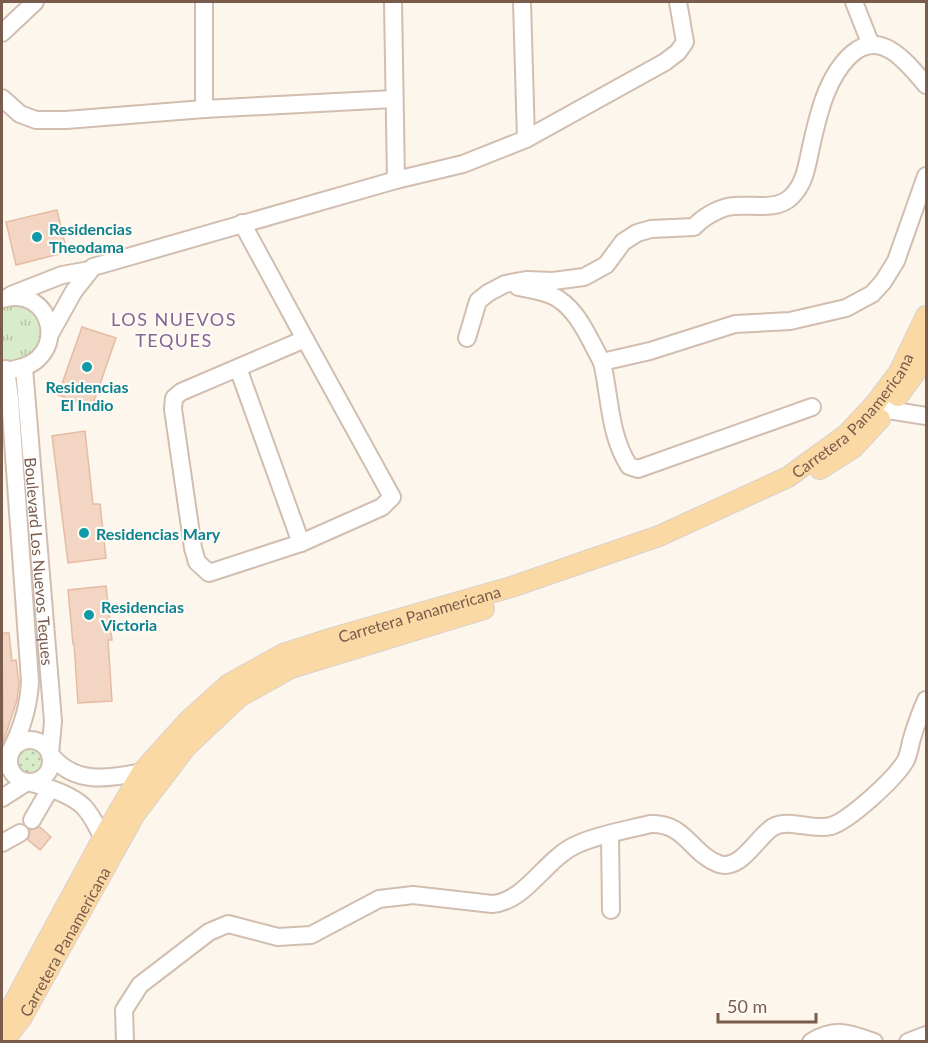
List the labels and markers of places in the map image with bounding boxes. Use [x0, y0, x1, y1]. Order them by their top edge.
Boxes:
place label: Residencias Theodama [49, 219, 132, 256]
marker: Residencias Theodama [30, 230, 44, 244]
marker: Residencias El Indio [80, 360, 94, 374]
place label: Residencias El Indio [46, 377, 128, 414]
place label: Residencias Mary [96, 524, 221, 543]
marker: Residencias Mary [77, 526, 91, 540]
place label: Residencias Victoria [100, 597, 184, 634]
marker: Residencias Victoria [82, 608, 96, 622]

